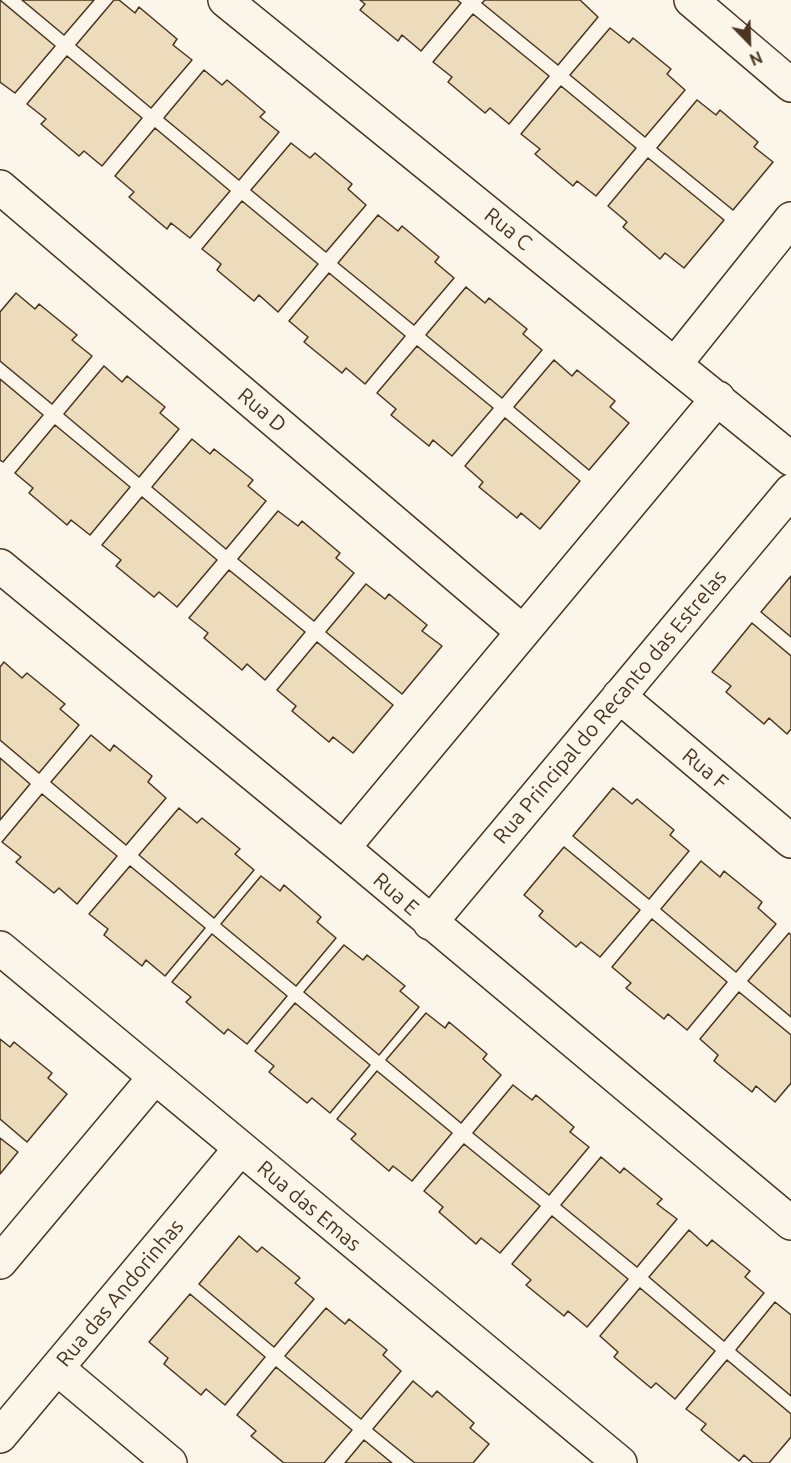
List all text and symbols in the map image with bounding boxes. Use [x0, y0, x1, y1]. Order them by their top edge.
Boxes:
north arrow [719, 12, 779, 72]
text: N [747, 48, 765, 69]
street label: Rua C [479, 202, 537, 256]
street label: Rua D [233, 383, 291, 437]
street label: Rua Principal do Recanto das Estrelas [488, 565, 732, 849]
street label: Rua F [677, 743, 733, 795]
street label: Rua E [368, 867, 424, 921]
street label: Rua das Emas [252, 1155, 366, 1257]
street label: Rua das Andorinhas [51, 1214, 189, 1372]

